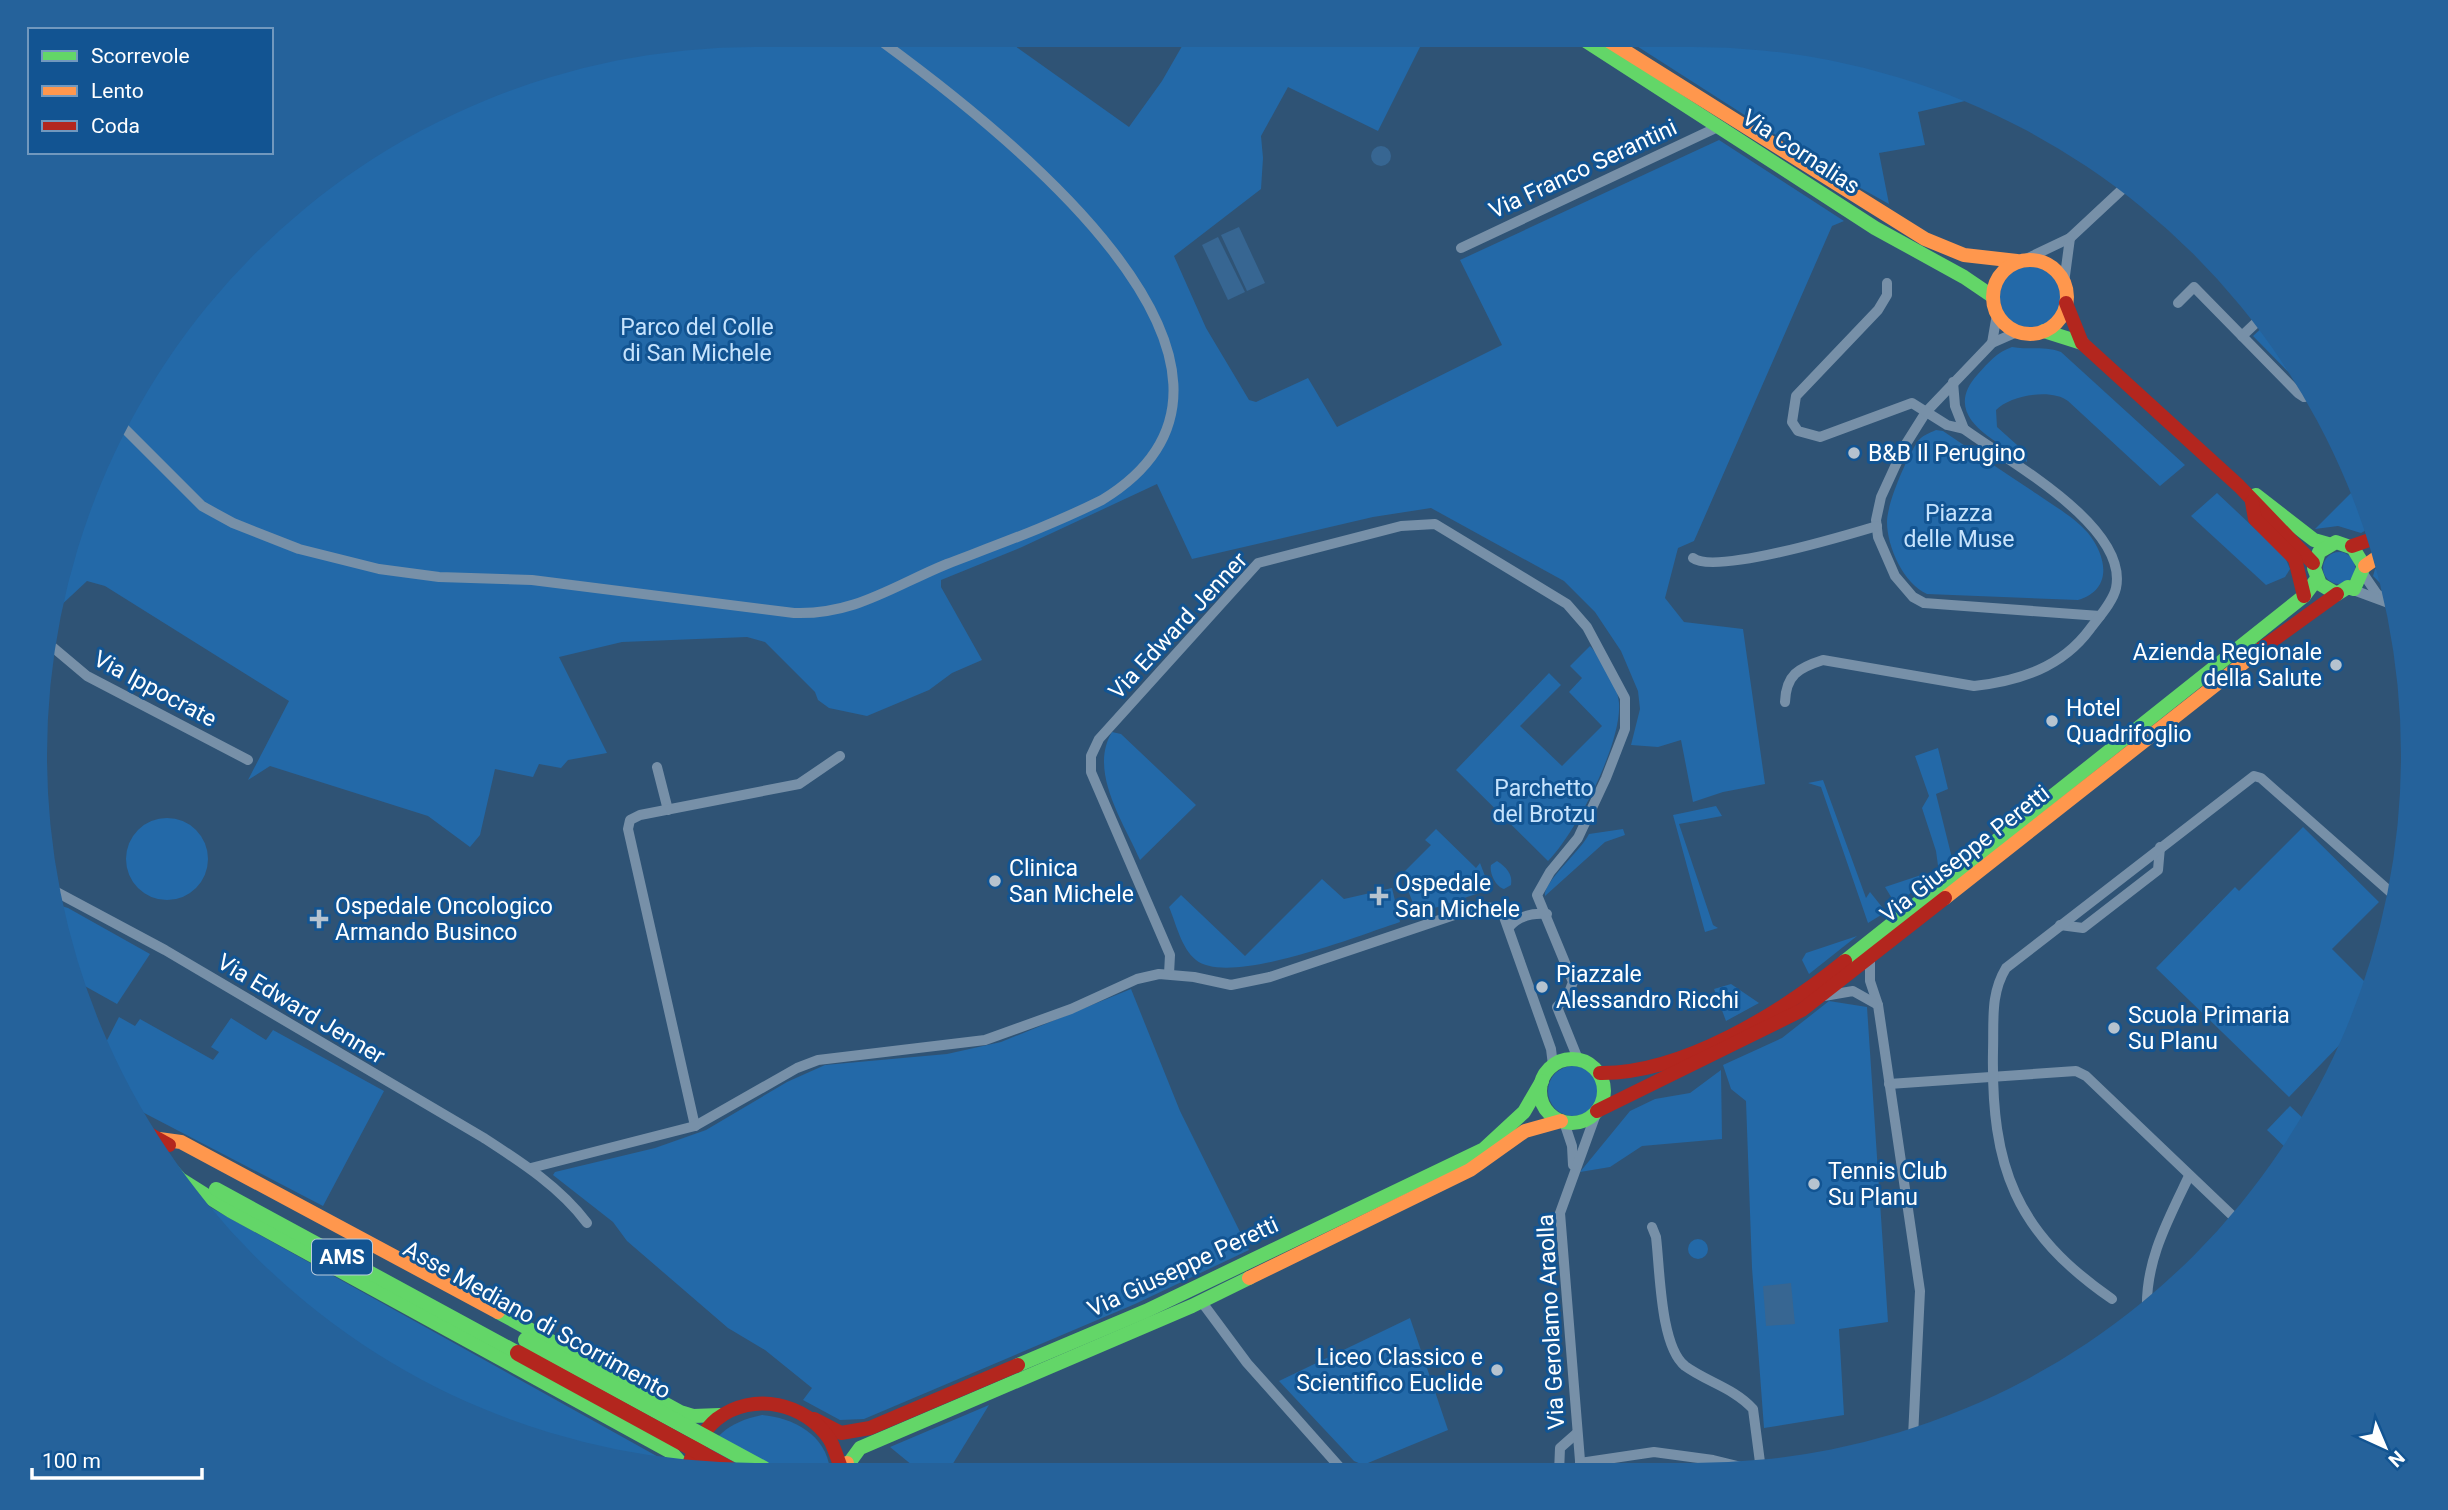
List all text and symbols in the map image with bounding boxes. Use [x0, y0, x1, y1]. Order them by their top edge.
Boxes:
legend [28, 28, 273, 154]
text: Scorrevole [91, 44, 190, 68]
text: Lento [91, 79, 144, 103]
street label: Via Cornalias [1737, 104, 1865, 200]
text: Coda [91, 114, 140, 138]
street label: Via Franco Serantini [1485, 114, 1681, 224]
park label: Parco del Colle di San Michele [620, 314, 774, 367]
place label: B&B Il Perugino [1868, 440, 2026, 467]
marker: B&B Il Perugino [1846, 445, 1862, 461]
park label: Piazza delle Muse [1903, 500, 2015, 553]
street label: Via Edward Jenner [1103, 547, 1253, 705]
place label: Azienda Regionale della Salute [2133, 639, 2322, 692]
street label: Via Ippocrate [89, 645, 221, 733]
marker: Azienda Regionale della Salute [2328, 657, 2344, 673]
place label: Hotel Quadrifoglio [2066, 695, 2192, 748]
marker: Hotel Quadrifoglio [2044, 713, 2060, 729]
park label: Parchetto del Brotzu [1492, 775, 1596, 828]
street label: Via Giuseppe Peretti [1875, 780, 2055, 928]
place label: Clinica San Michele [1009, 855, 1134, 908]
place label: Ospedale San Michele [1395, 870, 1520, 923]
marker: Clinica San Michele [987, 873, 1003, 889]
marker: Ospedale San Michele [1369, 886, 1389, 906]
place label: Ospedale Oncologico Armando Businco [335, 893, 553, 946]
marker: Ospedale Oncologico Armando Businco [309, 909, 329, 929]
street label: Via Edward Jenner [212, 948, 390, 1070]
place label: Piazzale Alessandro Ricchi [1556, 961, 1739, 1014]
marker: Piazzale Alessandro Ricchi [1534, 979, 1550, 995]
place label: Scuola Primaria Su Planu [2128, 1002, 2290, 1055]
marker: Scuola Primaria Su Planu [2106, 1020, 2122, 1036]
place label: Tennis Club Su Planu [1828, 1158, 1948, 1211]
marker: Tennis Club Su Planu [1806, 1176, 1822, 1192]
street label: Via Giuseppe Peretti [1083, 1211, 1283, 1323]
street label: Via Gerolamo Araolla [1532, 1214, 1570, 1430]
street label: Asse Mediano di Scorrimento [399, 1235, 675, 1405]
road number: AMS [312, 1240, 372, 1274]
place label: Liceo Classico e Scientifico Euclide [1296, 1344, 1483, 1397]
marker: Liceo Classico e Scientifico Euclide [1489, 1362, 1505, 1378]
north arrow [2350, 1412, 2420, 1482]
scale bar [32, 1436, 201, 1480]
text: N [2384, 1446, 2409, 1472]
text: 100 m [42, 1449, 101, 1473]

